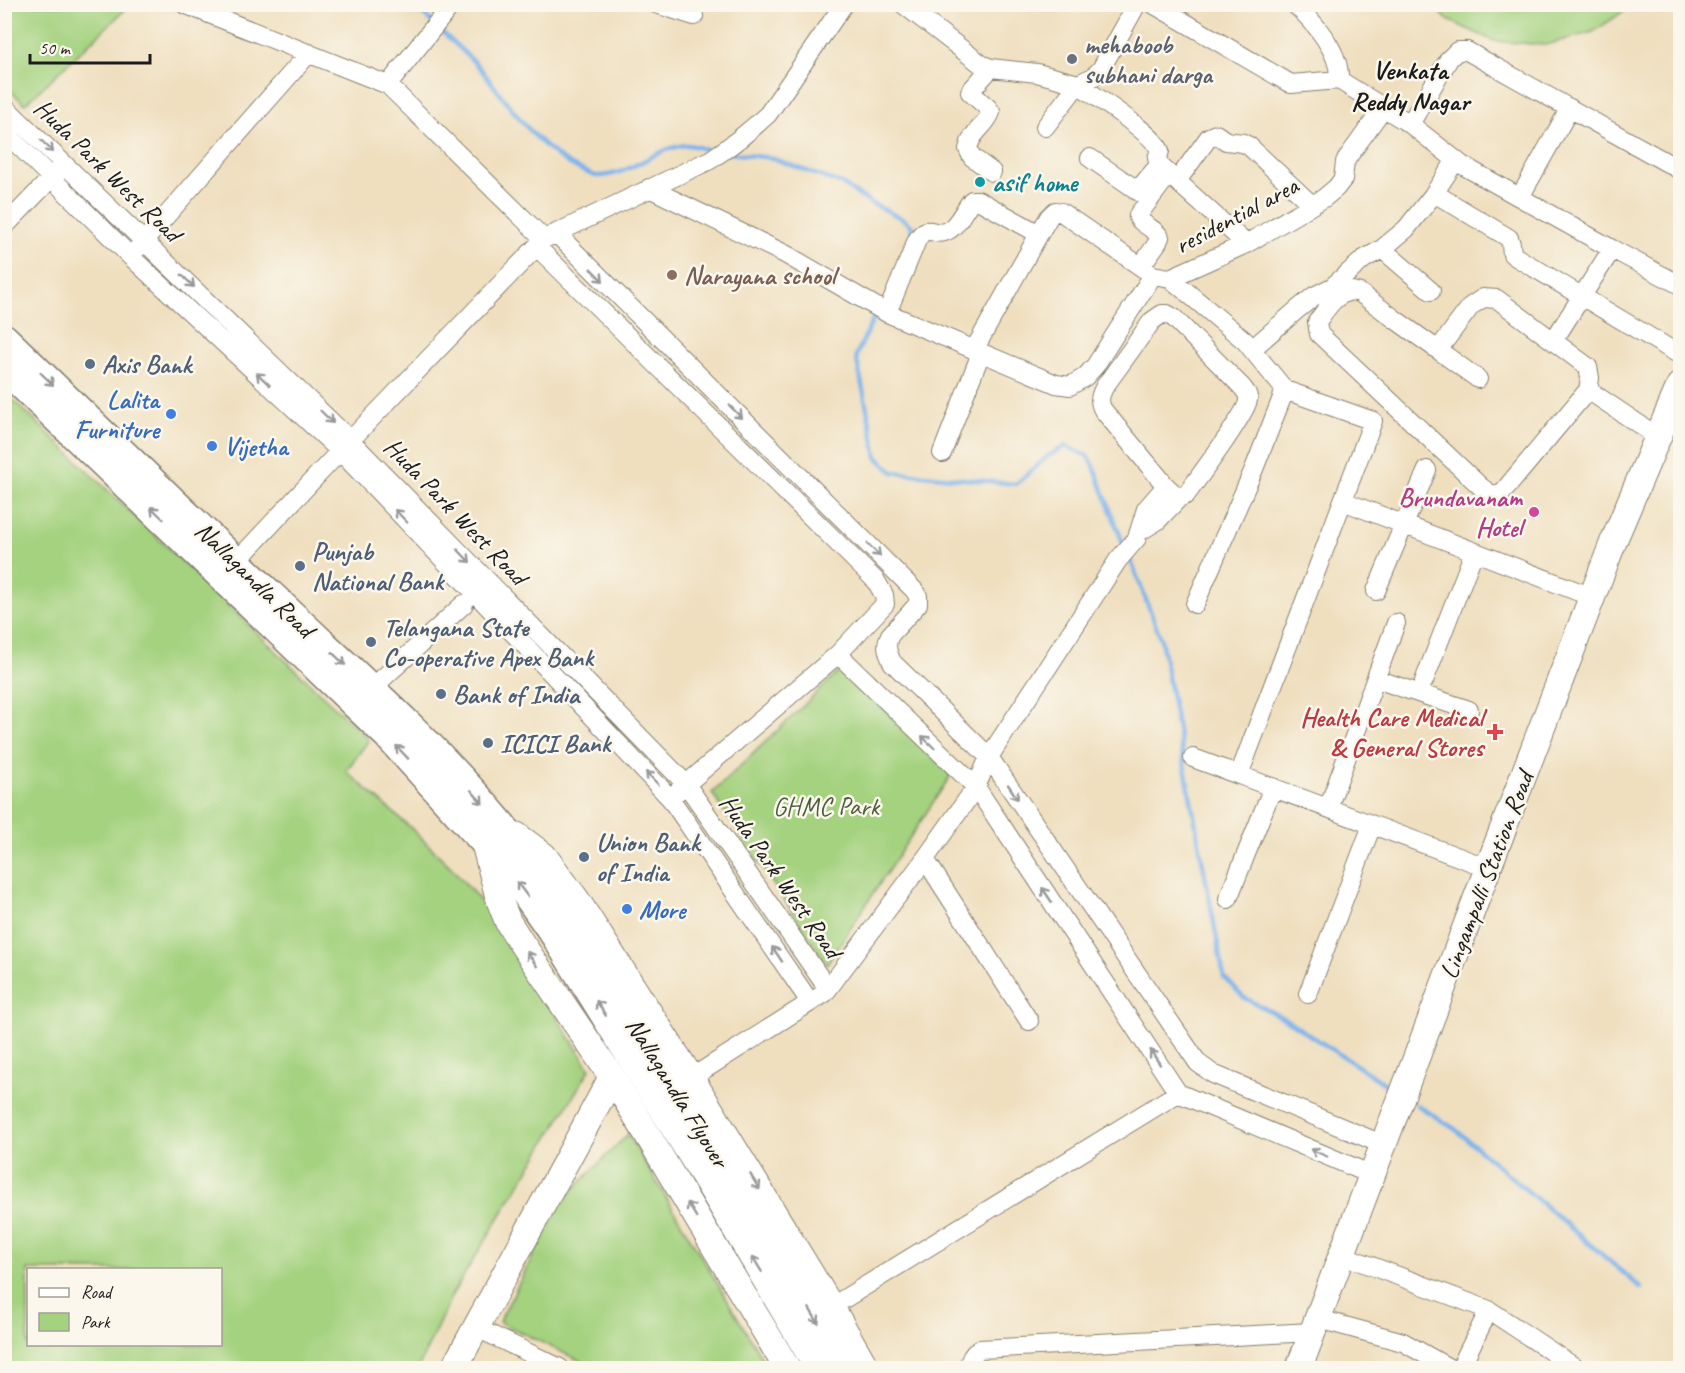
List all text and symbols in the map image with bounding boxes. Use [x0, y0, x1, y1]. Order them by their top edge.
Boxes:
scale bar [30, 27, 150, 65]
place label: mehaboob subhani darga [1084, 28, 1214, 91]
text: 50 m [39, 37, 72, 59]
marker: mehaboob subhani darga [1065, 52, 1079, 66]
district label: Venkata Reddy Nagar [1351, 53, 1472, 118]
street label: Huda Park West Road [27, 92, 191, 252]
one-way arrow [39, 139, 54, 154]
place label: asif home [992, 166, 1079, 199]
street label: residential area [1169, 168, 1305, 262]
marker: asif home [973, 175, 987, 189]
place label: Narayana school [684, 259, 841, 292]
one-way arrow [590, 267, 605, 282]
marker: Narayana school [665, 268, 679, 282]
one-way arrow [180, 274, 195, 289]
place label: Axis Bank [102, 348, 193, 381]
marker: Axis Bank [83, 357, 97, 371]
one-way arrow [255, 371, 270, 386]
one-way arrow [39, 372, 54, 386]
place label: Lalita Furniture [75, 383, 161, 446]
one-way arrow [728, 405, 743, 420]
marker: Lalita Furniture [164, 407, 178, 421]
one-way arrow [320, 410, 335, 425]
place label: Vijetha [224, 430, 290, 463]
street label: Huda Park West Road [377, 431, 537, 595]
marker: Vijetha [205, 439, 219, 453]
place label: Brundavanam Hotel [1399, 481, 1526, 544]
marker: Brundavanam Hotel [1527, 505, 1541, 519]
one-way arrow [149, 506, 164, 521]
one-way arrow [394, 508, 409, 523]
street label: Nallagandla Road [188, 514, 324, 647]
place label: Punjab National Bank [312, 535, 445, 598]
one-way arrow [866, 542, 881, 557]
one-way arrow [457, 549, 471, 564]
marker: Punjab National Bank [293, 559, 307, 573]
place label: Telangana State Co-operative Apex Bank [383, 611, 595, 674]
marker: Telangana State Co-operative Apex Bank [364, 635, 378, 649]
one-way arrow [331, 652, 346, 666]
place label: Bank of India [453, 678, 582, 711]
marker: Bank of India [434, 687, 448, 701]
place label: Health Care Medical & General Stores [1300, 701, 1488, 764]
marker: Health Care Medical & General Stores [1488, 725, 1502, 739]
place label: ICICI Bank [500, 727, 612, 760]
one-way arrow [921, 734, 936, 749]
marker: ICICI Bank [481, 736, 495, 750]
one-way arrow [395, 744, 409, 759]
street label: Lingampalli Station Road [1432, 763, 1542, 983]
one-way arrow [645, 771, 659, 786]
one-way arrow [1007, 783, 1019, 800]
street label: Huda Park West Road [712, 788, 852, 968]
one-way arrow [470, 789, 484, 804]
park label: GHMC Park [773, 790, 880, 823]
place label: Union Bank of India [596, 826, 702, 889]
marker: Union Bank of India [577, 850, 591, 864]
one-way arrow [516, 881, 528, 897]
one-way arrow [1041, 887, 1053, 904]
place label: More [639, 893, 688, 926]
marker: More [620, 902, 634, 916]
one-way arrow [771, 946, 783, 962]
one-way arrow [526, 952, 538, 968]
one-way arrow [594, 1000, 606, 1017]
street label: Nallagandla Flyover [618, 1011, 738, 1176]
one-way arrow [1149, 1050, 1161, 1066]
one-way arrow [1310, 1146, 1328, 1158]
one-way arrow [749, 1173, 761, 1190]
one-way arrow [686, 1202, 698, 1219]
one-way arrow [751, 1256, 763, 1273]
legend [27, 1268, 222, 1346]
text: Road [81, 1281, 114, 1303]
one-way arrow [808, 1307, 820, 1324]
text: Park [81, 1311, 111, 1333]

